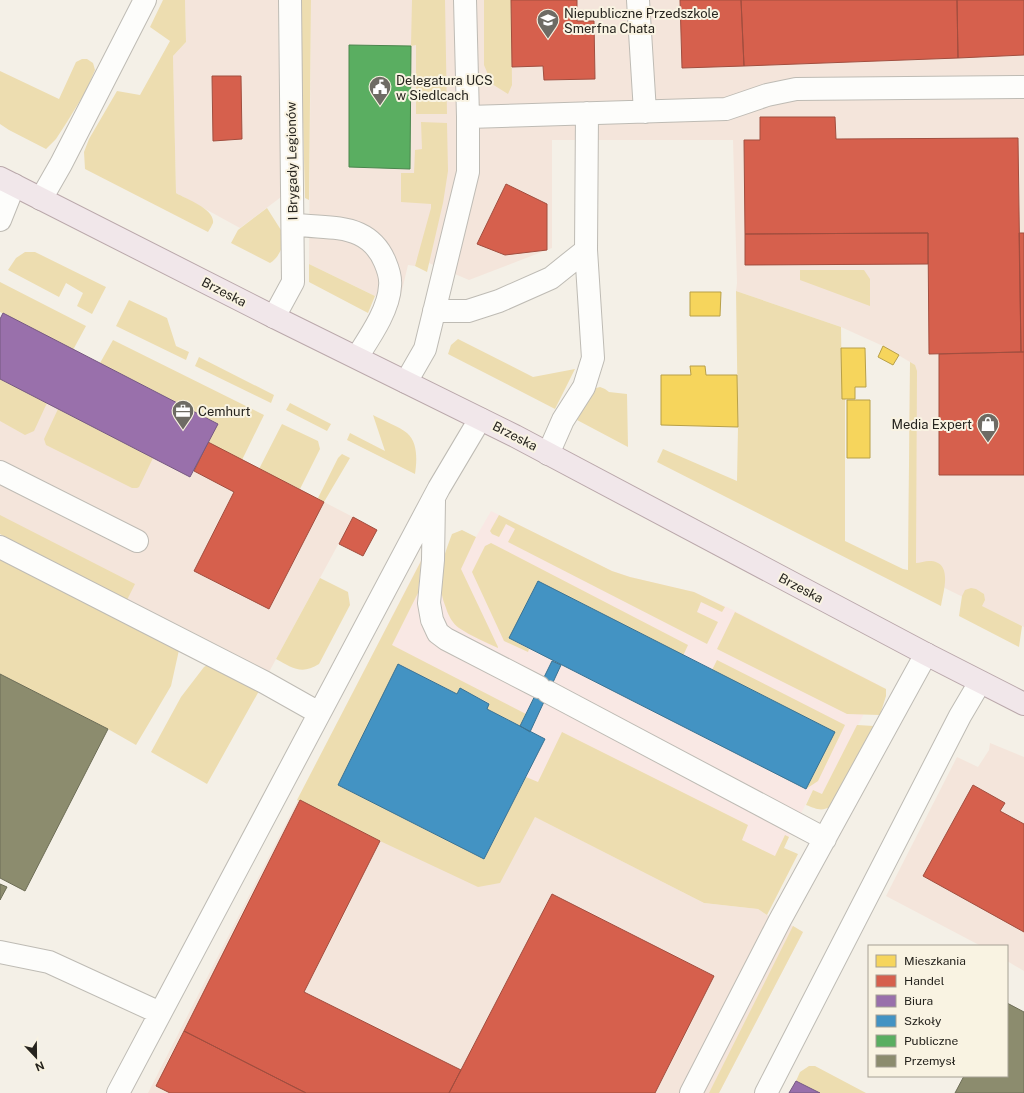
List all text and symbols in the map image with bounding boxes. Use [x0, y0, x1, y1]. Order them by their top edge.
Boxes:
place label: Niepubliczne Przedszkole Smerfna Chata [564, 6, 719, 36]
school or university icon: Niepubliczne Przedszkole Smerfna Chata [535, 7, 561, 40]
place label: Delegatura UCS w Siedlcach [396, 73, 493, 103]
public building icon: Delegatura UCS w Siedlcach [367, 74, 393, 107]
street label: I Brygady Legionów [283, 102, 301, 220]
street label: Brzeska [199, 274, 249, 310]
office icon: Cemhurt [170, 398, 196, 431]
place label: Cemhurt [198, 404, 251, 419]
shop icon: Media Expert [975, 411, 1001, 444]
place label: Media Expert [891, 417, 972, 432]
street label: Brzeska [490, 418, 540, 454]
street label: Brzeska [776, 570, 826, 606]
legend [868, 945, 1008, 1077]
text: Mieszkania [904, 954, 966, 968]
text: Handel [904, 974, 945, 988]
text: Biura [904, 994, 933, 1008]
text: Szkoły [904, 1014, 942, 1028]
text: Publiczne [904, 1034, 958, 1048]
north arrow [16, 1037, 56, 1077]
text: Przemysł [904, 1054, 956, 1068]
text: N [34, 1059, 46, 1073]

